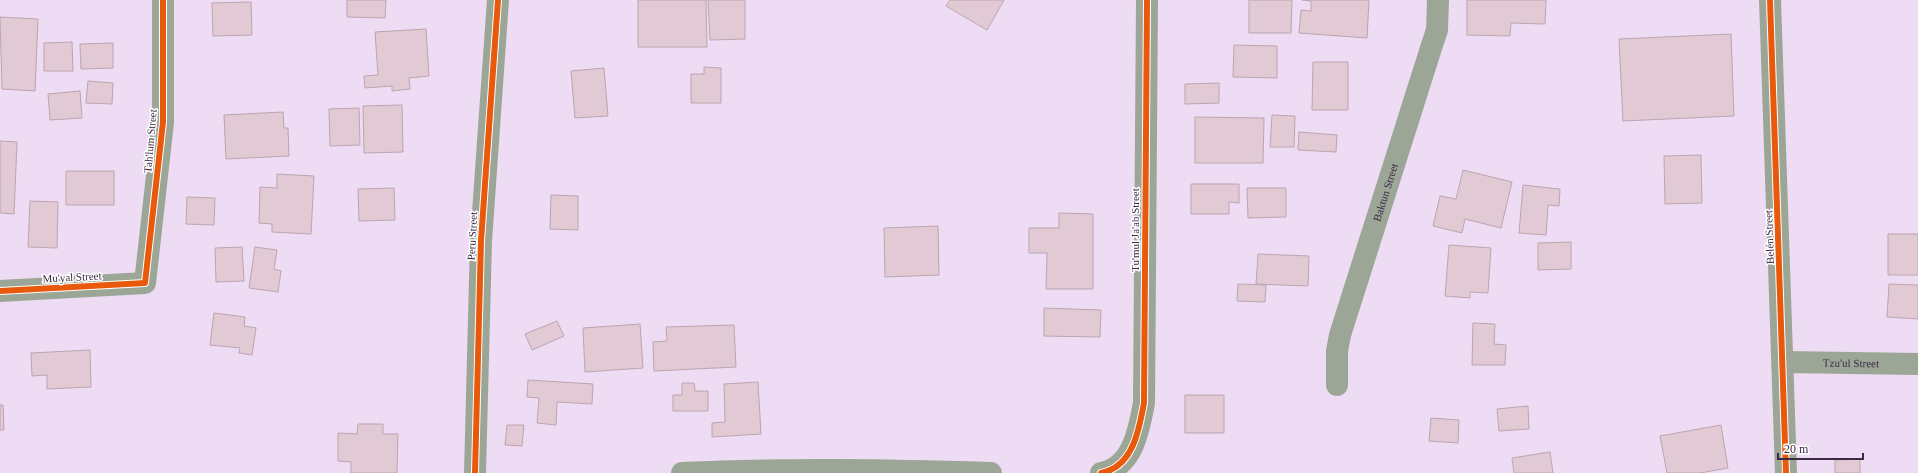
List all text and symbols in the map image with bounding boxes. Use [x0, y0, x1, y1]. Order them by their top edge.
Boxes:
street label: Tah'lum Street [141, 109, 159, 173]
street label: Baktun Street [1370, 162, 1400, 223]
street label: Tu'mul Ja'ab Street [1129, 188, 1141, 272]
street label: Belén Street [1762, 210, 1776, 264]
street label: Peru Street [465, 211, 479, 261]
street label: Mu'yal Street [42, 269, 102, 285]
street label: Tzu'ul Street [1823, 357, 1879, 369]
scale bar [1778, 435, 1863, 461]
text: 20 m [1784, 442, 1809, 456]

